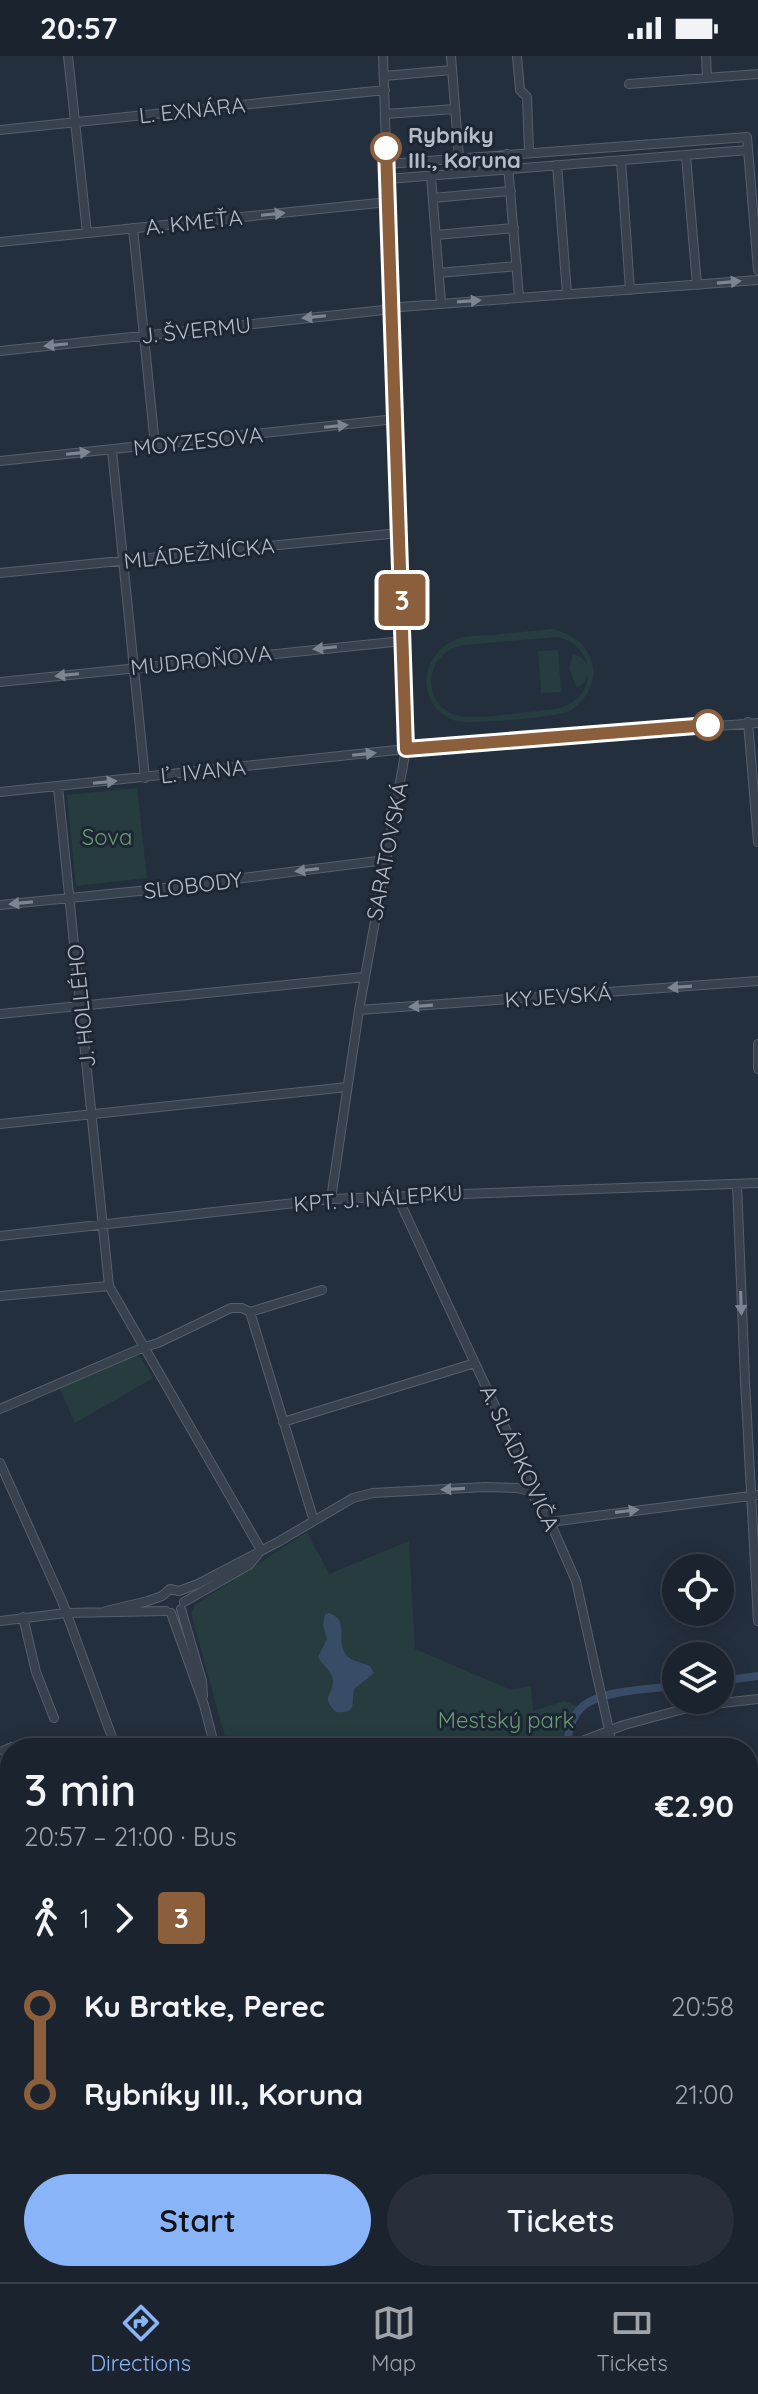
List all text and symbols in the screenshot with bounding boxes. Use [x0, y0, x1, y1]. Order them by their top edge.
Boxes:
text: 20:57 [40, 9, 117, 47]
street label: L. EXNÁRA [137, 90, 247, 130]
place label: Rybníky III., Koruna [408, 121, 521, 174]
marker: Rybníky III., Koruna [371, 133, 401, 163]
street label: A. KMEŤA [144, 203, 244, 241]
one-way arrow [260, 207, 285, 220]
one-way arrow [717, 276, 742, 289]
one-way arrow [457, 294, 482, 307]
street label: J. ŠVERMU [139, 310, 253, 350]
one-way arrow [302, 311, 327, 324]
one-way arrow [43, 338, 68, 351]
one-way arrow [324, 419, 349, 432]
street label: MOYZESOVA [132, 420, 264, 462]
one-way arrow [66, 447, 91, 460]
street label: MLÁDEŽNÍCKA [122, 531, 276, 575]
line badge: 3 [376, 574, 428, 626]
text: 3 [394, 582, 410, 617]
street label: MUDROŇOVA [129, 639, 273, 681]
one-way arrow [313, 641, 338, 654]
one-way arrow [54, 668, 79, 681]
unlabelled marker [693, 710, 723, 740]
one-way arrow [352, 747, 377, 760]
street label: Ľ. IVANA [159, 753, 247, 789]
one-way arrow [93, 775, 118, 788]
street label: SARATOVSKÁ [360, 780, 414, 922]
park label: Sova [82, 823, 132, 851]
one-way arrow [295, 864, 320, 877]
street label: SLOBODY [142, 865, 244, 905]
one-way arrow [8, 896, 33, 909]
street label: J. HOLLÉHO [61, 943, 101, 1069]
street label: KYJEVSKÁ [504, 978, 612, 1014]
one-way arrow [667, 981, 692, 994]
one-way arrow [408, 1000, 433, 1013]
street label: KPT. J. NÁLEPKU [293, 1178, 463, 1218]
one-way arrow [735, 1291, 748, 1316]
street label: A. SLÁDKOVIČA [474, 1381, 566, 1535]
one-way arrow [440, 1483, 465, 1496]
one-way arrow [615, 1505, 640, 1518]
map controls [662, 1554, 734, 1714]
button: locate [662, 1554, 734, 1626]
button: layers [662, 1642, 734, 1714]
park label: Mestský park [438, 1706, 574, 1734]
text: 3 min [24, 1762, 136, 1817]
text: €2.90 [655, 1787, 734, 1825]
text: 20:57 – 21:00 · Bus [24, 1820, 237, 1853]
icon: walk [24, 1896, 68, 1940]
icon: forward [102, 1896, 146, 1940]
text: 3 [174, 1900, 189, 1935]
text: 1 [80, 1902, 90, 1935]
text: Ku Bratke, Perec [84, 1987, 325, 2025]
text: 20:58 [671, 1990, 734, 2023]
text: Rybníky III., Koruna [84, 2075, 363, 2113]
text: 21:00 [674, 2078, 734, 2111]
button: Start [24, 2174, 371, 2266]
button: Tickets [387, 2174, 734, 2266]
tab: Directions [90, 2301, 191, 2377]
tab: Map [371, 2301, 416, 2377]
tab: Tickets [597, 2301, 668, 2377]

